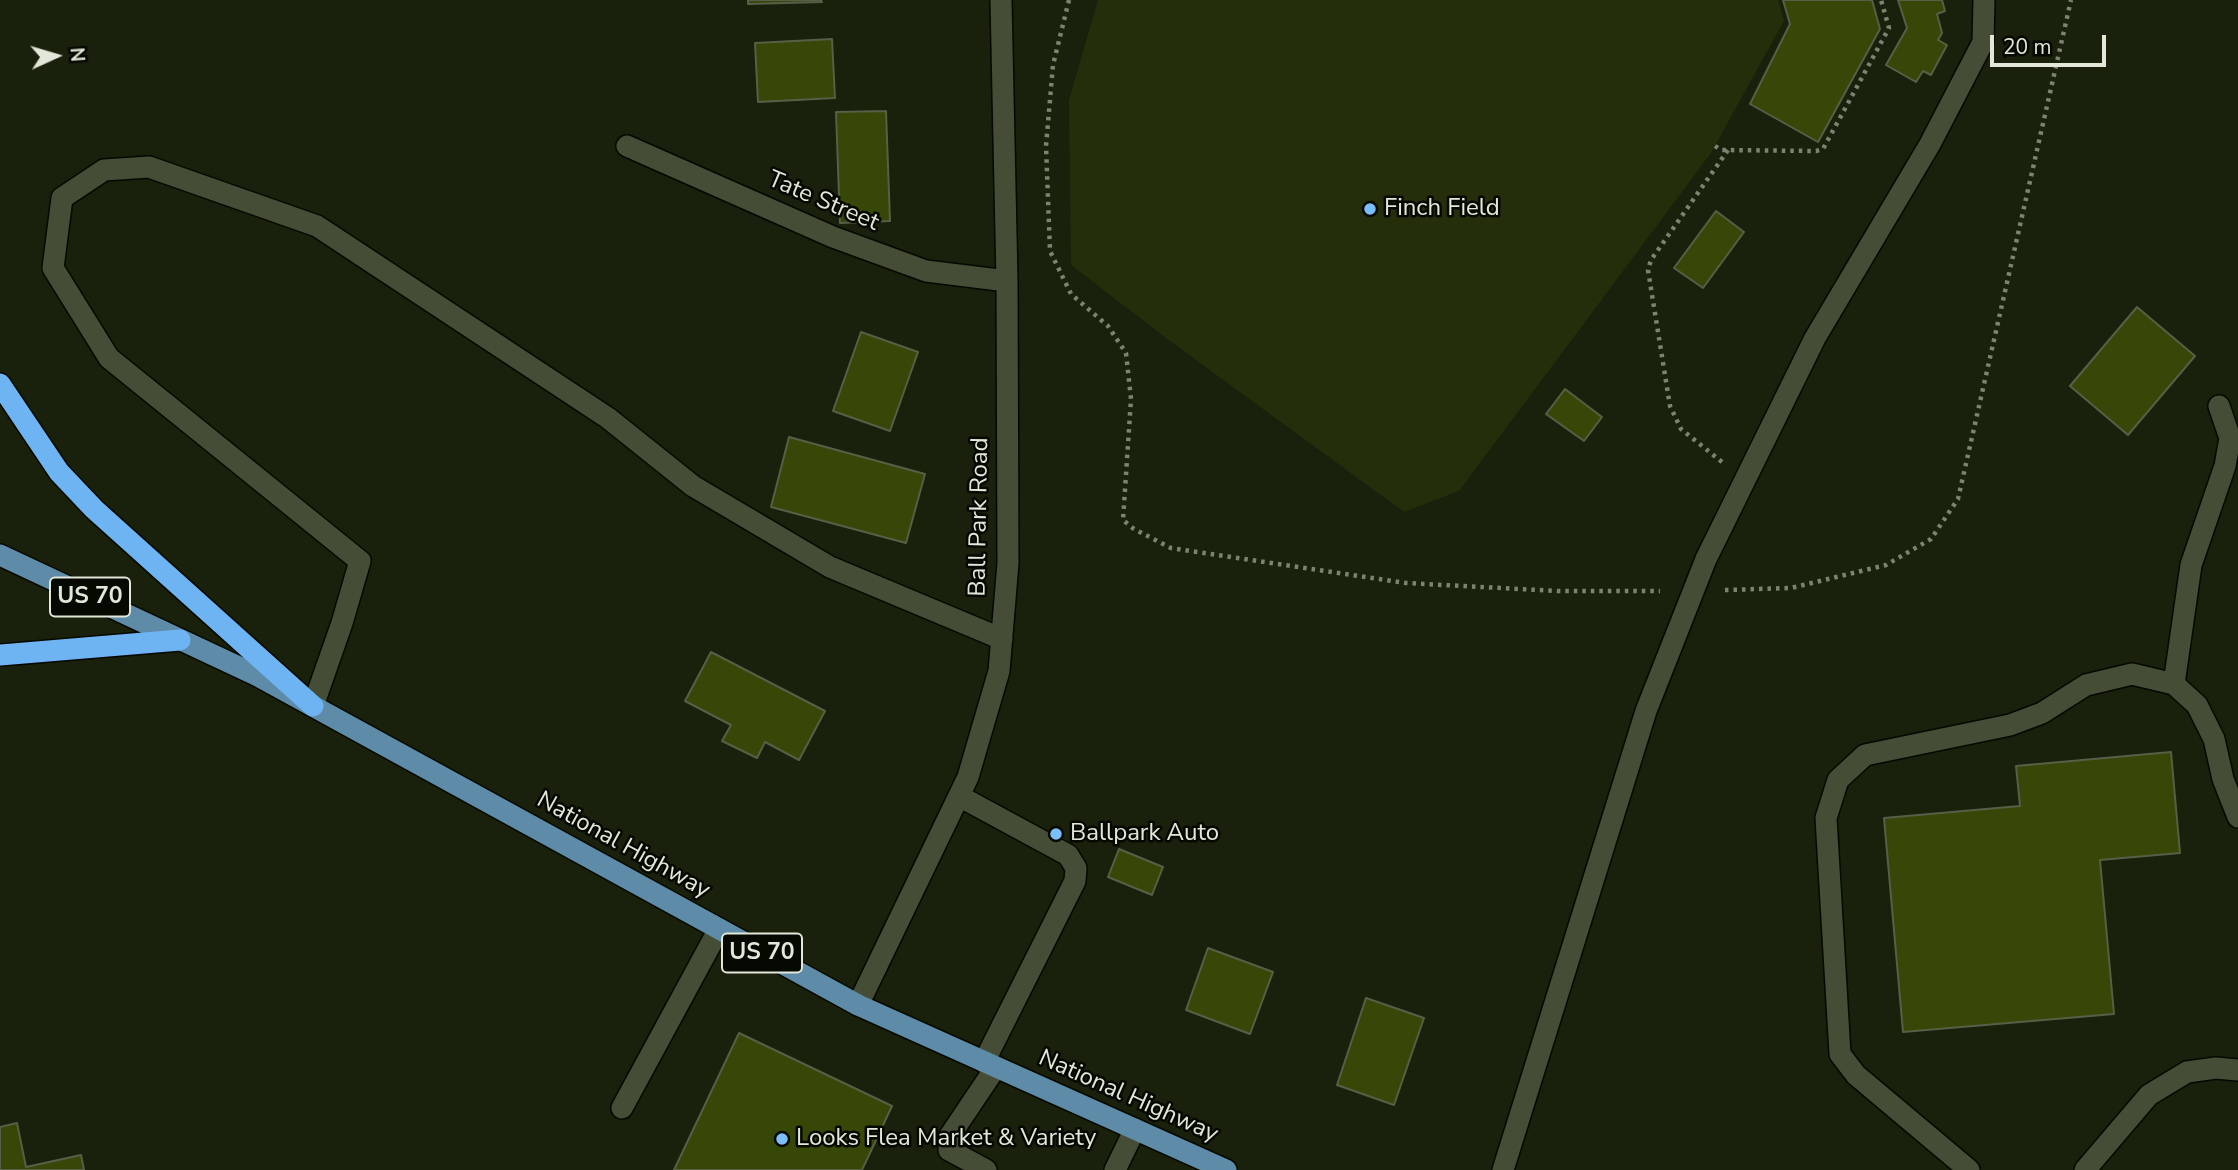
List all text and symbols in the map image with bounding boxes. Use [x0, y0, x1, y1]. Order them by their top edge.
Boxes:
north arrow [21, 21, 91, 91]
scale bar [1993, 21, 2108, 65]
text: 20 m [2003, 33, 2052, 61]
text: N [63, 47, 90, 63]
street label: Tate Street [763, 166, 883, 238]
place label: Finch Field [1384, 195, 1500, 223]
marker: Finch Field [1362, 201, 1378, 217]
street label: Ball Park Road [964, 437, 996, 597]
road number: US 70 [50, 578, 130, 617]
street label: National Highway [531, 786, 715, 906]
place label: Ballpark Auto [1070, 820, 1219, 848]
marker: Ballpark Auto [1048, 826, 1064, 842]
road number: US 70 [722, 934, 802, 972]
street label: National Highway [1034, 1044, 1222, 1150]
place label: Looks Flea Market & Variety [796, 1125, 1096, 1153]
marker: Looks Flea Market & Variety [774, 1131, 790, 1147]

